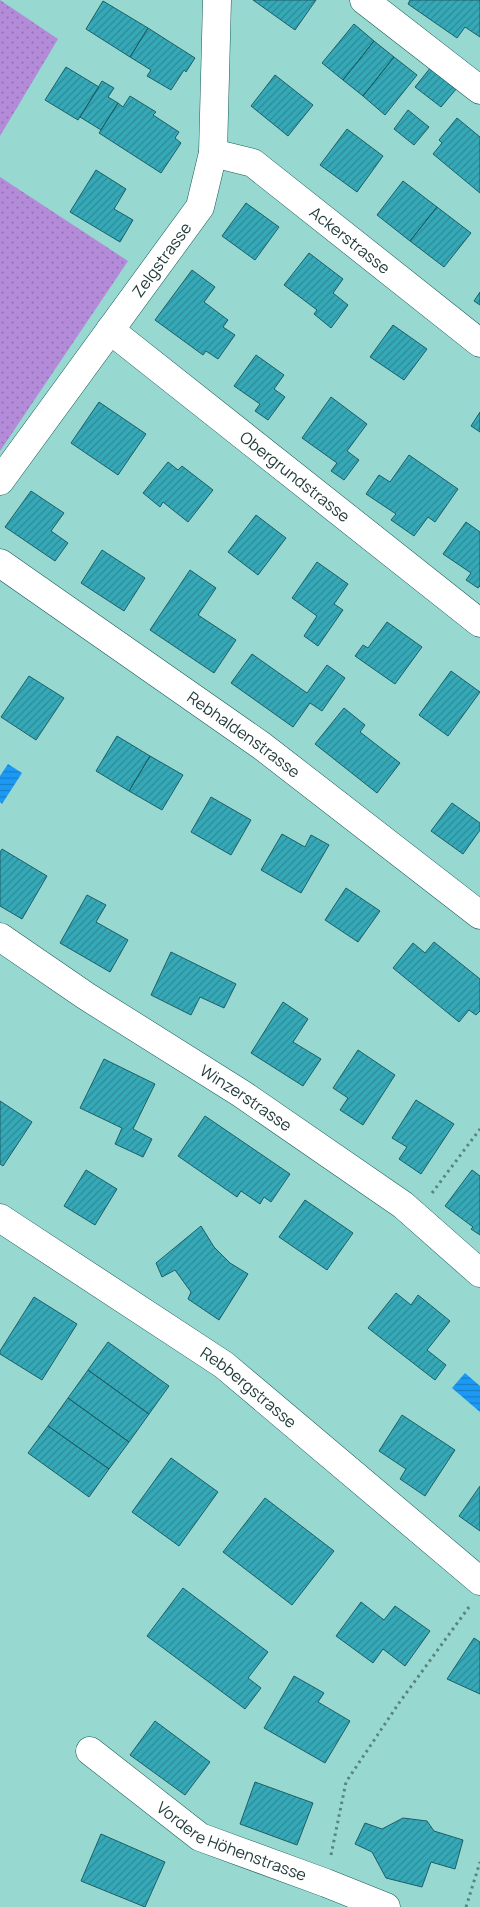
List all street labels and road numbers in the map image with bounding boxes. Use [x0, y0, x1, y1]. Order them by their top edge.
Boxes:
street label: Ackerstrasse [305, 201, 395, 279]
street label: Zelgstrasse [127, 218, 196, 302]
street label: Obergrundstrasse [235, 426, 355, 527]
street label: Rebhaldenstrasse [183, 686, 305, 783]
street label: Winzerstrasse [196, 1059, 296, 1136]
street label: Rebbergstrasse [196, 1342, 301, 1433]
street label: Vordere Höhenstrasse [152, 1796, 310, 1886]

